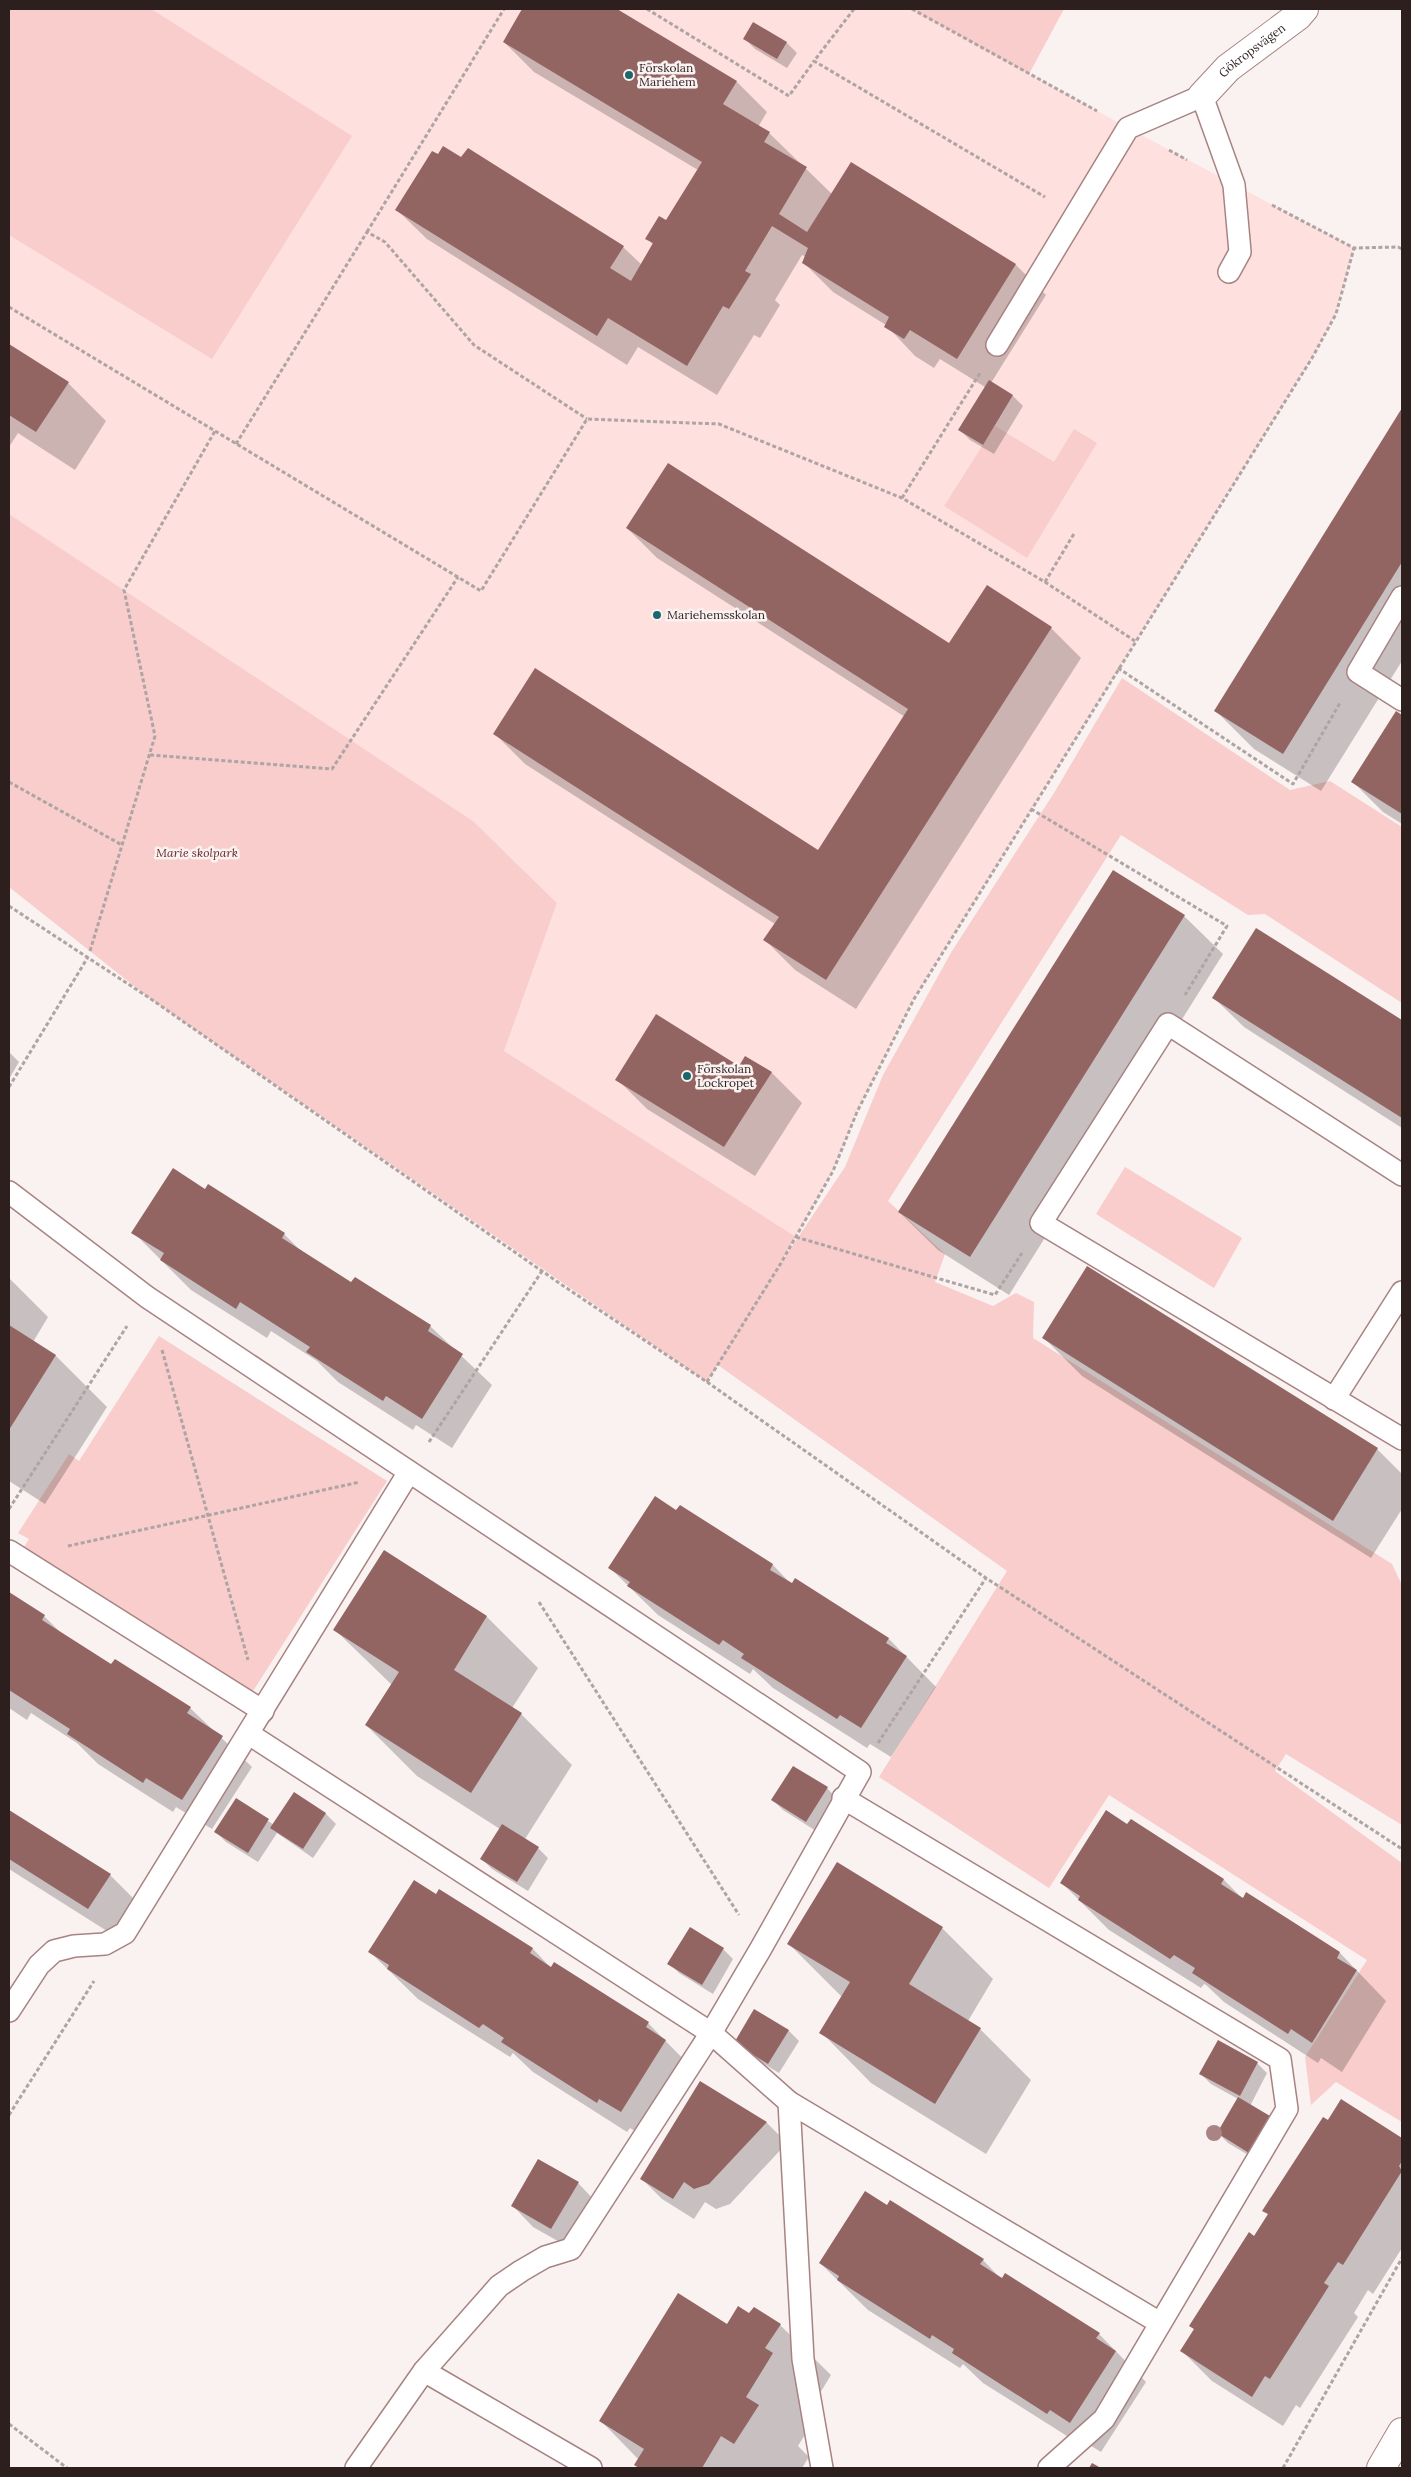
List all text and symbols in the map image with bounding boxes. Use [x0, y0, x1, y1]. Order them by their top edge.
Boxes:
street label: Gökropsvägen [1215, 20, 1288, 80]
place label: Förskolan Mariehem [639, 60, 696, 89]
marker: Förskolan Mariehem [623, 69, 635, 81]
place label: Mariehemsskolan [667, 607, 765, 622]
marker: Mariehemsskolan [651, 609, 663, 621]
park label: Marie skolpark [156, 845, 238, 860]
place label: Förskolan Lockropet [697, 1061, 755, 1090]
marker: Förskolan Lockropet [681, 1070, 693, 1082]

